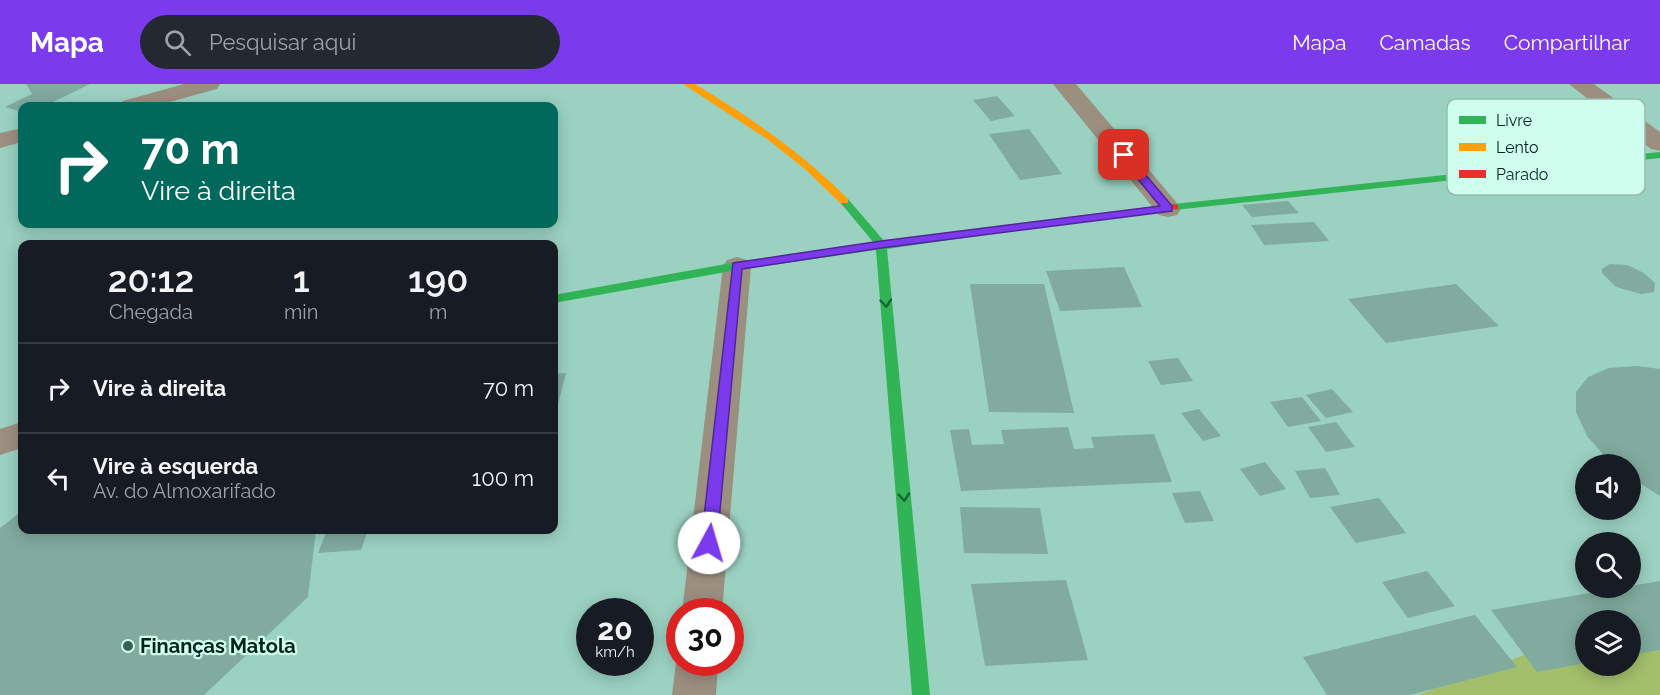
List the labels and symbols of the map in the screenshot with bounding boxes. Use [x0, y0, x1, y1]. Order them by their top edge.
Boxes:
legend [1447, 99, 1645, 195]
text: Livre [1496, 111, 1532, 130]
pin [1098, 129, 1149, 180]
text: Lento [1496, 138, 1539, 157]
text: Parado [1496, 165, 1548, 184]
one-way arrow [879, 298, 892, 307]
one-way arrow [897, 492, 910, 501]
position arrow [677, 511, 741, 575]
speed limit sign: 30 [666, 598, 744, 676]
place label: Finanças Matola [140, 634, 296, 658]
marker: Finanças Matola [121, 639, 135, 653]

